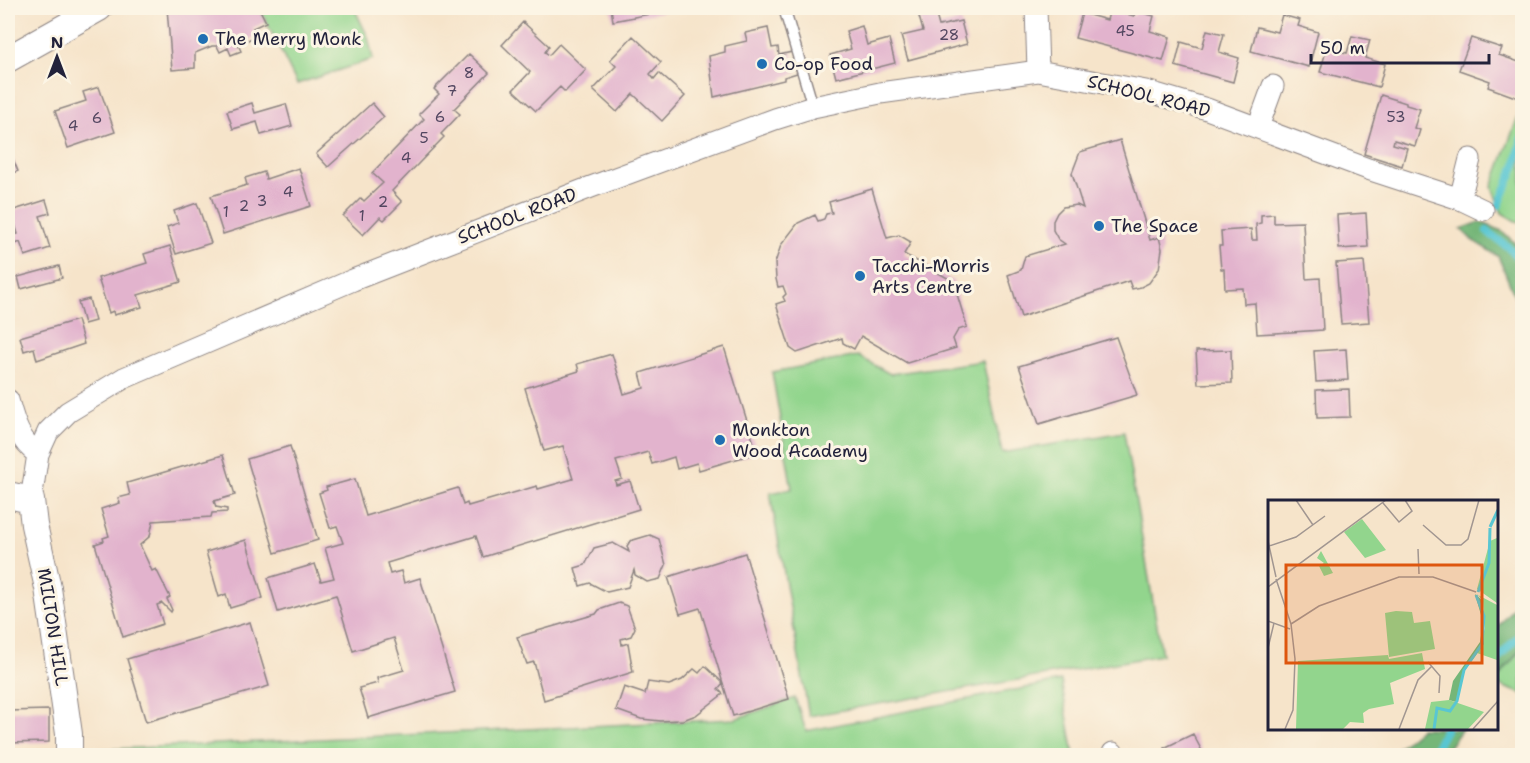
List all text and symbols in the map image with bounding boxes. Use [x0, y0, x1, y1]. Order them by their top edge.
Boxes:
house number: 45 [1115, 21, 1135, 41]
house number: 28 [939, 25, 959, 45]
north arrow [27, 27, 87, 87]
place label: The Merry Monk [215, 27, 362, 51]
scale bar [1311, 27, 1490, 65]
text: N [51, 32, 63, 53]
marker: The Merry Monk [196, 32, 210, 46]
text: 50 m [1320, 36, 1365, 60]
place label: Co-op Food [774, 52, 873, 76]
marker: Co-op Food [755, 57, 769, 71]
house number: 8 [464, 63, 474, 83]
street label: SCHOOL ROAD [1085, 69, 1213, 123]
house number: 7 [447, 81, 457, 101]
house number: 6 [435, 107, 445, 127]
house number: 53 [1387, 107, 1406, 127]
house number: 6 [92, 108, 102, 128]
house number: 4 [68, 116, 78, 136]
house number: 5 [419, 128, 429, 148]
house number: 4 [401, 148, 411, 168]
house number: 4 [283, 182, 293, 202]
street label: SCHOOL ROAD [454, 182, 580, 250]
house number: 3 [257, 191, 267, 211]
house number: 2 [378, 192, 388, 212]
house number: 2 [239, 196, 249, 216]
house number: 1 [223, 202, 229, 222]
house number: 1 [359, 206, 365, 226]
place label: The Space [1111, 214, 1199, 238]
marker: The Space [1092, 219, 1106, 233]
place label: Tacchi-Morris Arts Centre [872, 254, 990, 299]
marker: Tacchi-Morris Arts Centre [853, 269, 867, 283]
place label: Monkton Wood Academy [732, 418, 868, 463]
marker: Monkton Wood Academy [713, 433, 727, 447]
inset map [1268, 500, 1497, 730]
street label: MILTON HILL [32, 566, 74, 688]

